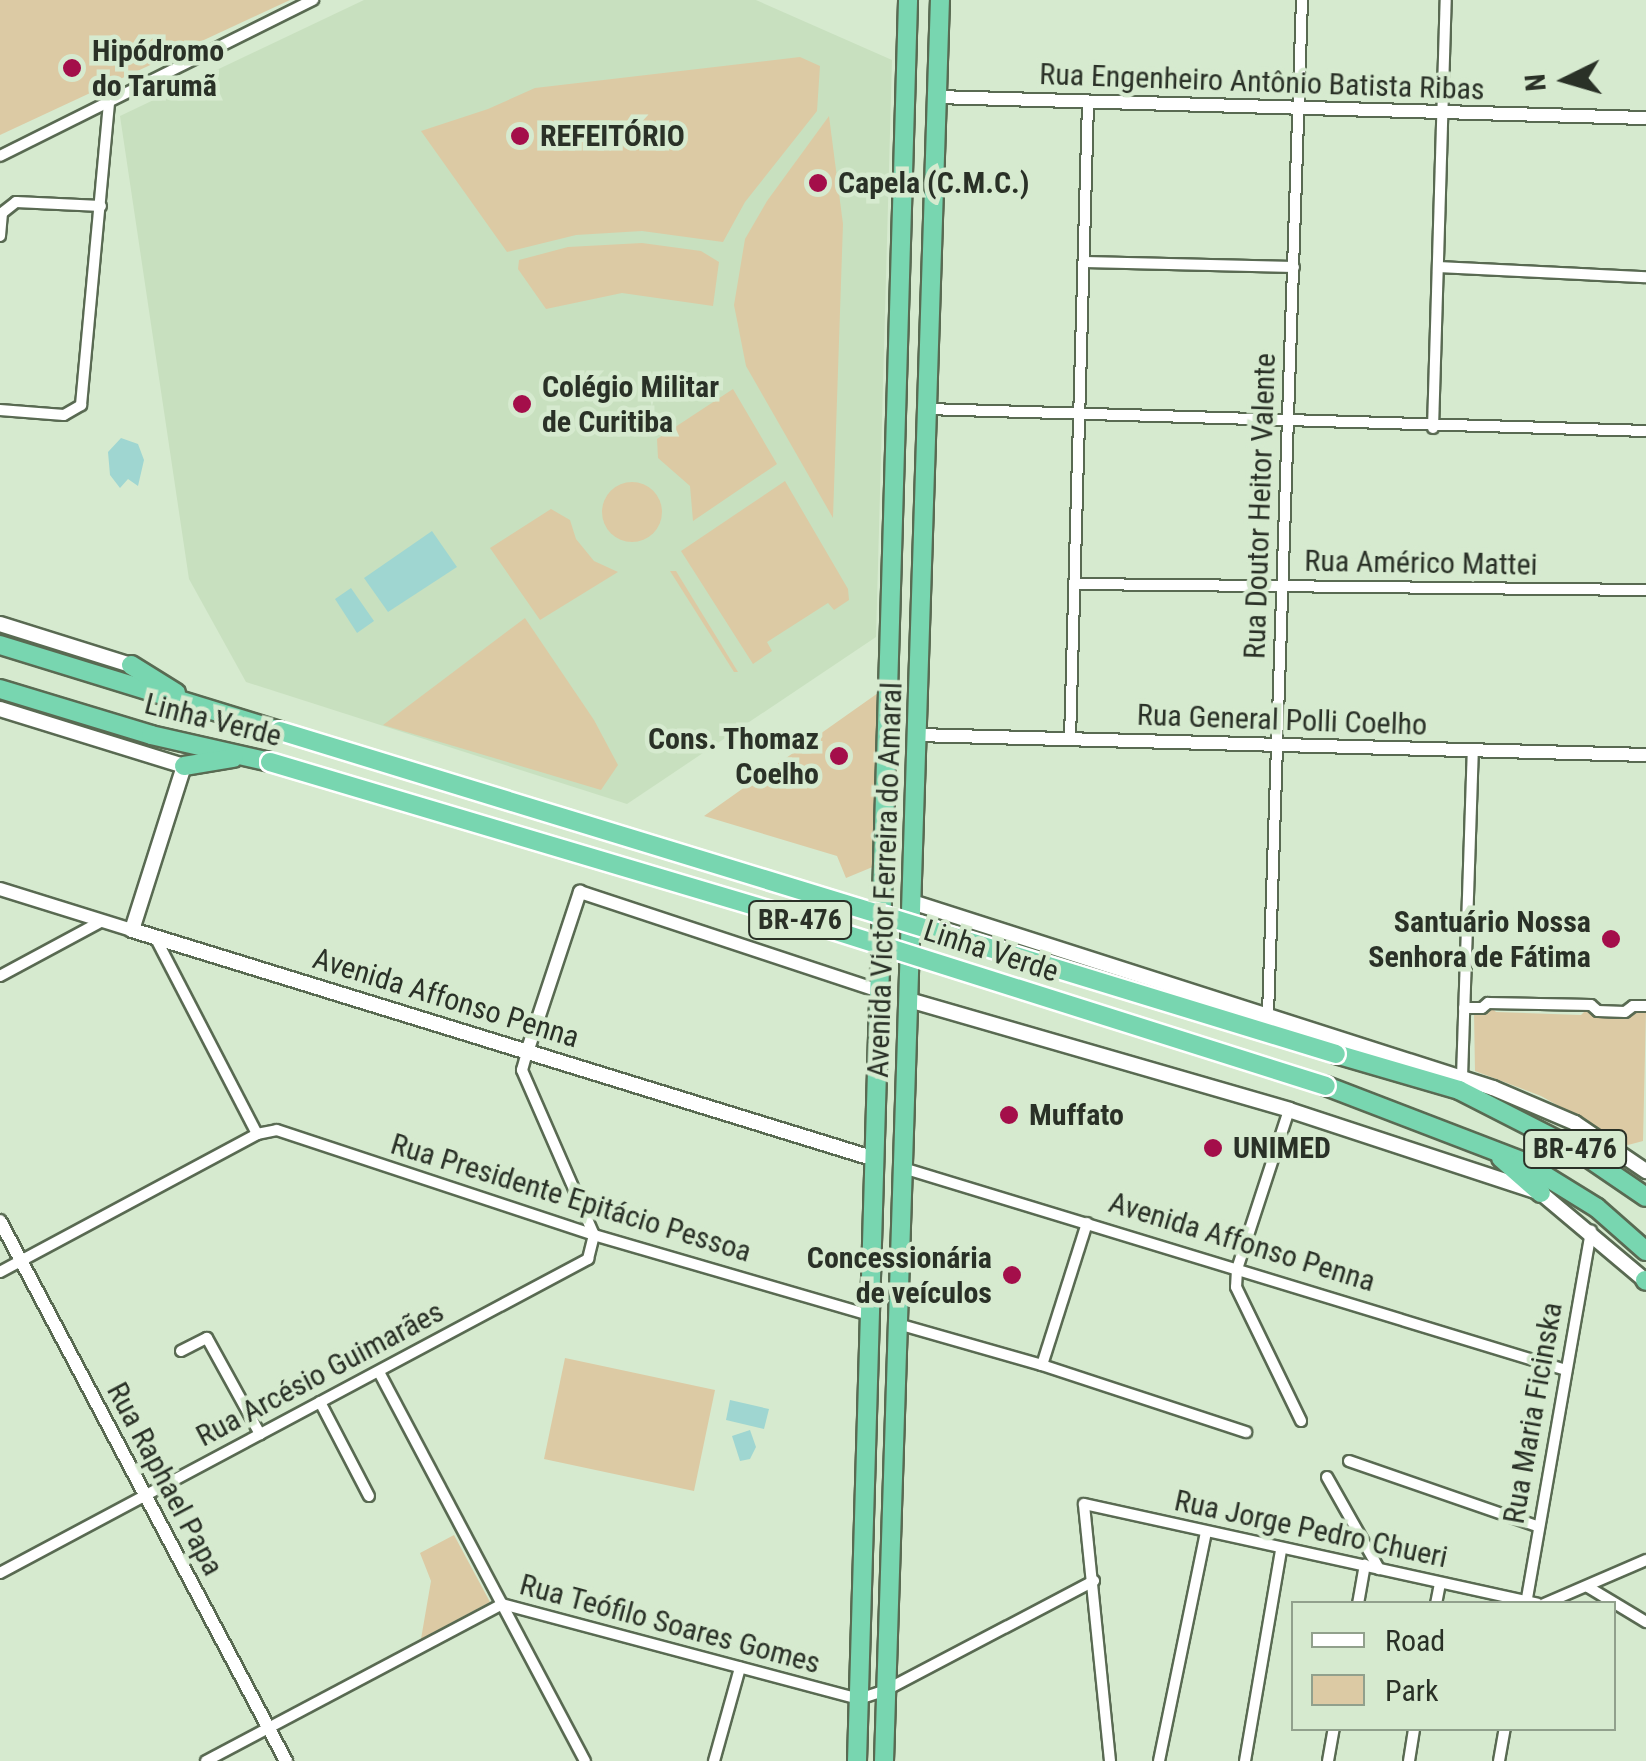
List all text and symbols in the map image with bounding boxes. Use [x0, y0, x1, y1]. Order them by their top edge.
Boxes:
north arrow [1516, 30, 1616, 130]
place label: Hipódromo do Tarumã [92, 33, 224, 104]
street label: Rua Engenheiro Antônio Batista Ribas [1039, 56, 1485, 108]
marker: Hipódromo do Tarumã [61, 57, 83, 79]
text: N [1518, 73, 1553, 93]
place label: REFEITÓRIO [540, 118, 685, 154]
marker: REFEITÓRIO [509, 125, 531, 147]
place label: Capela (C.M.C.) [838, 165, 1030, 201]
marker: Capela (C.M.C.) [807, 172, 829, 194]
street label: Rua Doutor Heitor Valente [1237, 352, 1283, 660]
place label: Colégio Militar de Curitiba [542, 369, 719, 440]
marker: Colégio Militar de Curitiba [511, 393, 533, 415]
street label: Rua Américo Mattei [1304, 543, 1538, 583]
street label: Avenida Victor Ferreira do Amaral [860, 682, 910, 1078]
street label: Linha Verde [141, 686, 285, 754]
street label: Rua General Polli Coelho [1136, 697, 1428, 743]
place label: Cons. Thomaz Coelho [647, 721, 819, 792]
marker: Cons. Thomaz Coelho [828, 745, 850, 767]
road number: BR-476 [748, 897, 852, 943]
place label: Santuário Nossa Senhora de Fátima [1368, 904, 1591, 974]
street label: Linha Verde [919, 912, 1063, 990]
marker: Santuário Nossa Senhora de Fátima [1600, 928, 1622, 950]
street label: Avenida Affonso Penna [309, 940, 583, 1056]
place label: Muffato [1029, 1097, 1124, 1133]
marker: Muffato [998, 1104, 1020, 1126]
street label: Rua Presidente Epitácio Pessoa [386, 1126, 756, 1270]
road number: BR-476 [1522, 1126, 1628, 1172]
place label: UNIMED [1233, 1130, 1331, 1166]
marker: UNIMED [1202, 1137, 1224, 1159]
street label: Avenida Affonso Penna [1105, 1184, 1379, 1300]
place label: Concessionária de veículos [807, 1240, 992, 1310]
marker: Concessionária de veículos [1001, 1264, 1023, 1286]
street label: Rua Arcésio Guimarães [190, 1294, 450, 1454]
street label: Rua Maria Ficinska [1496, 1300, 1570, 1526]
street label: Rua Raphael Papa [99, 1376, 231, 1582]
street label: Rua Jorge Pedro Chueri [1171, 1482, 1451, 1576]
street label: Rua Teófilo Soares Gomes [516, 1566, 824, 1682]
legend [1291, 1601, 1616, 1731]
text: Road [1385, 1623, 1445, 1658]
text: Park [1385, 1673, 1439, 1708]

